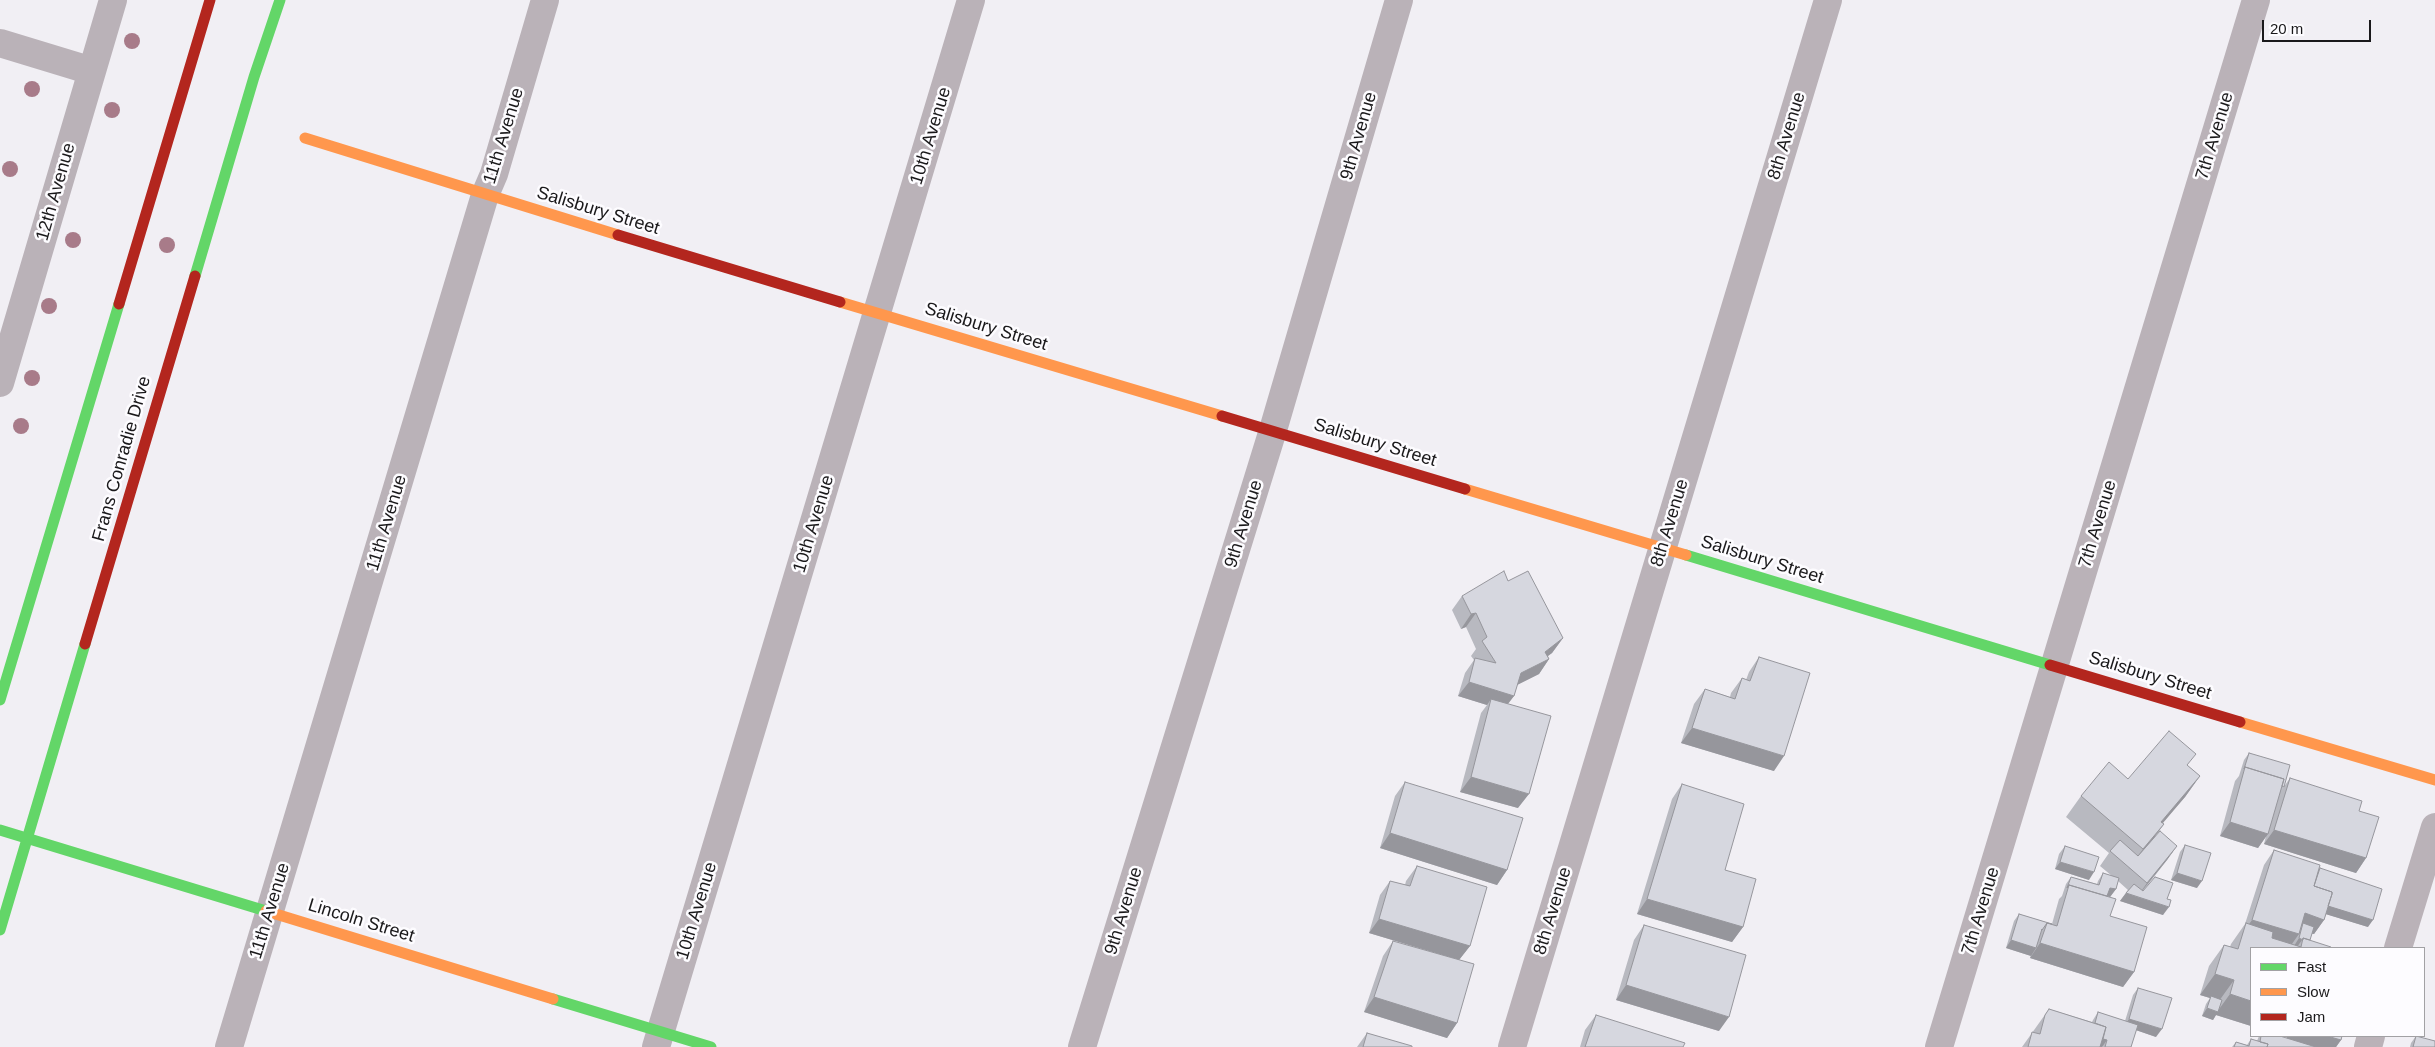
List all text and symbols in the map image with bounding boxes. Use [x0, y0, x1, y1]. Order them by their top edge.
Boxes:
scale bar [2265, 10, 2374, 42]
text: 20 m [2270, 20, 2303, 37]
street label: 11th Avenue [479, 85, 529, 187]
street label: 10th Avenue [906, 85, 956, 187]
street label: 9th Avenue [1336, 89, 1382, 183]
street label: 8th Avenue [1763, 89, 1811, 183]
street label: 7th Avenue [2191, 89, 2239, 183]
street label: 12th Avenue [32, 141, 80, 243]
street label: Salisbury Street [534, 182, 662, 240]
street label: Salisbury Street [922, 298, 1050, 356]
street label: Frans Conradie Drive [88, 374, 156, 544]
street label: Salisbury Street [1311, 414, 1439, 472]
street label: 11th Avenue [362, 472, 412, 574]
street label: 10th Avenue [789, 473, 839, 575]
street label: 8th Avenue [1646, 476, 1694, 570]
street label: 9th Avenue [1220, 477, 1268, 571]
street label: 7th Avenue [2074, 477, 2122, 571]
street label: Salisbury Street [1698, 531, 1826, 589]
street label: Salisbury Street [2086, 647, 2214, 705]
street label: 11th Avenue [245, 860, 295, 962]
street label: 10th Avenue [672, 860, 722, 962]
street label: 9th Avenue [1100, 864, 1148, 958]
street label: 8th Avenue [1529, 864, 1577, 958]
street label: 7th Avenue [1957, 864, 2005, 958]
street label: Lincoln Street [305, 895, 417, 947]
legend [2250, 947, 2425, 1037]
text: Fast [2297, 958, 2326, 975]
text: Slow [2297, 983, 2330, 1000]
text: Jam [2297, 1008, 2325, 1025]

